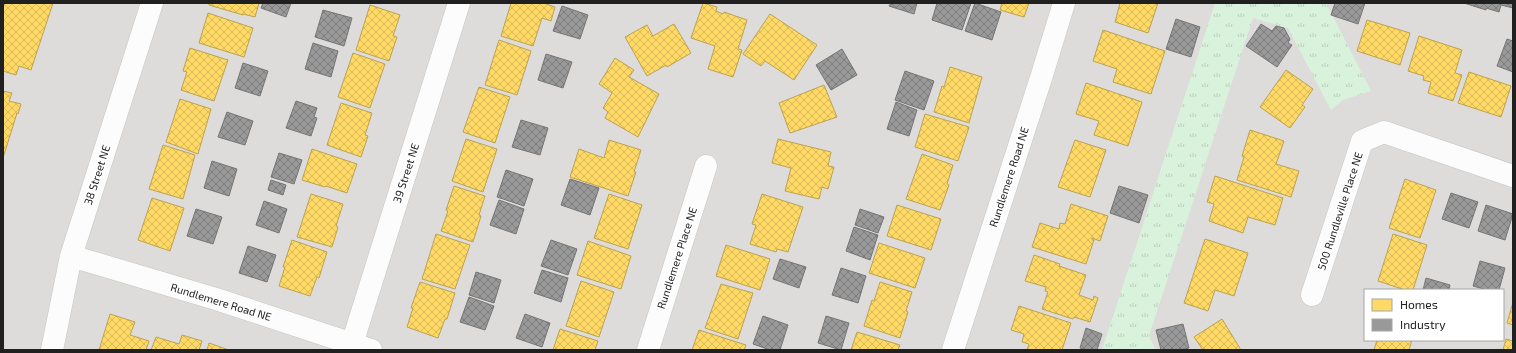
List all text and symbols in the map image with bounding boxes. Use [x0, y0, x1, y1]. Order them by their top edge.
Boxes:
street label: Rundlemere Road NE [986, 125, 1031, 229]
street label: 39 Street NE [390, 141, 421, 204]
street label: 38 Street NE [81, 143, 112, 206]
street label: 500 Rundleville Place NE [1314, 150, 1365, 272]
street label: Rundlemere Place NE [654, 205, 699, 310]
street label: Rundlemere Road NE [169, 280, 273, 323]
legend [1364, 289, 1504, 341]
text: Homes [1400, 297, 1438, 311]
text: Industry [1400, 317, 1446, 331]

